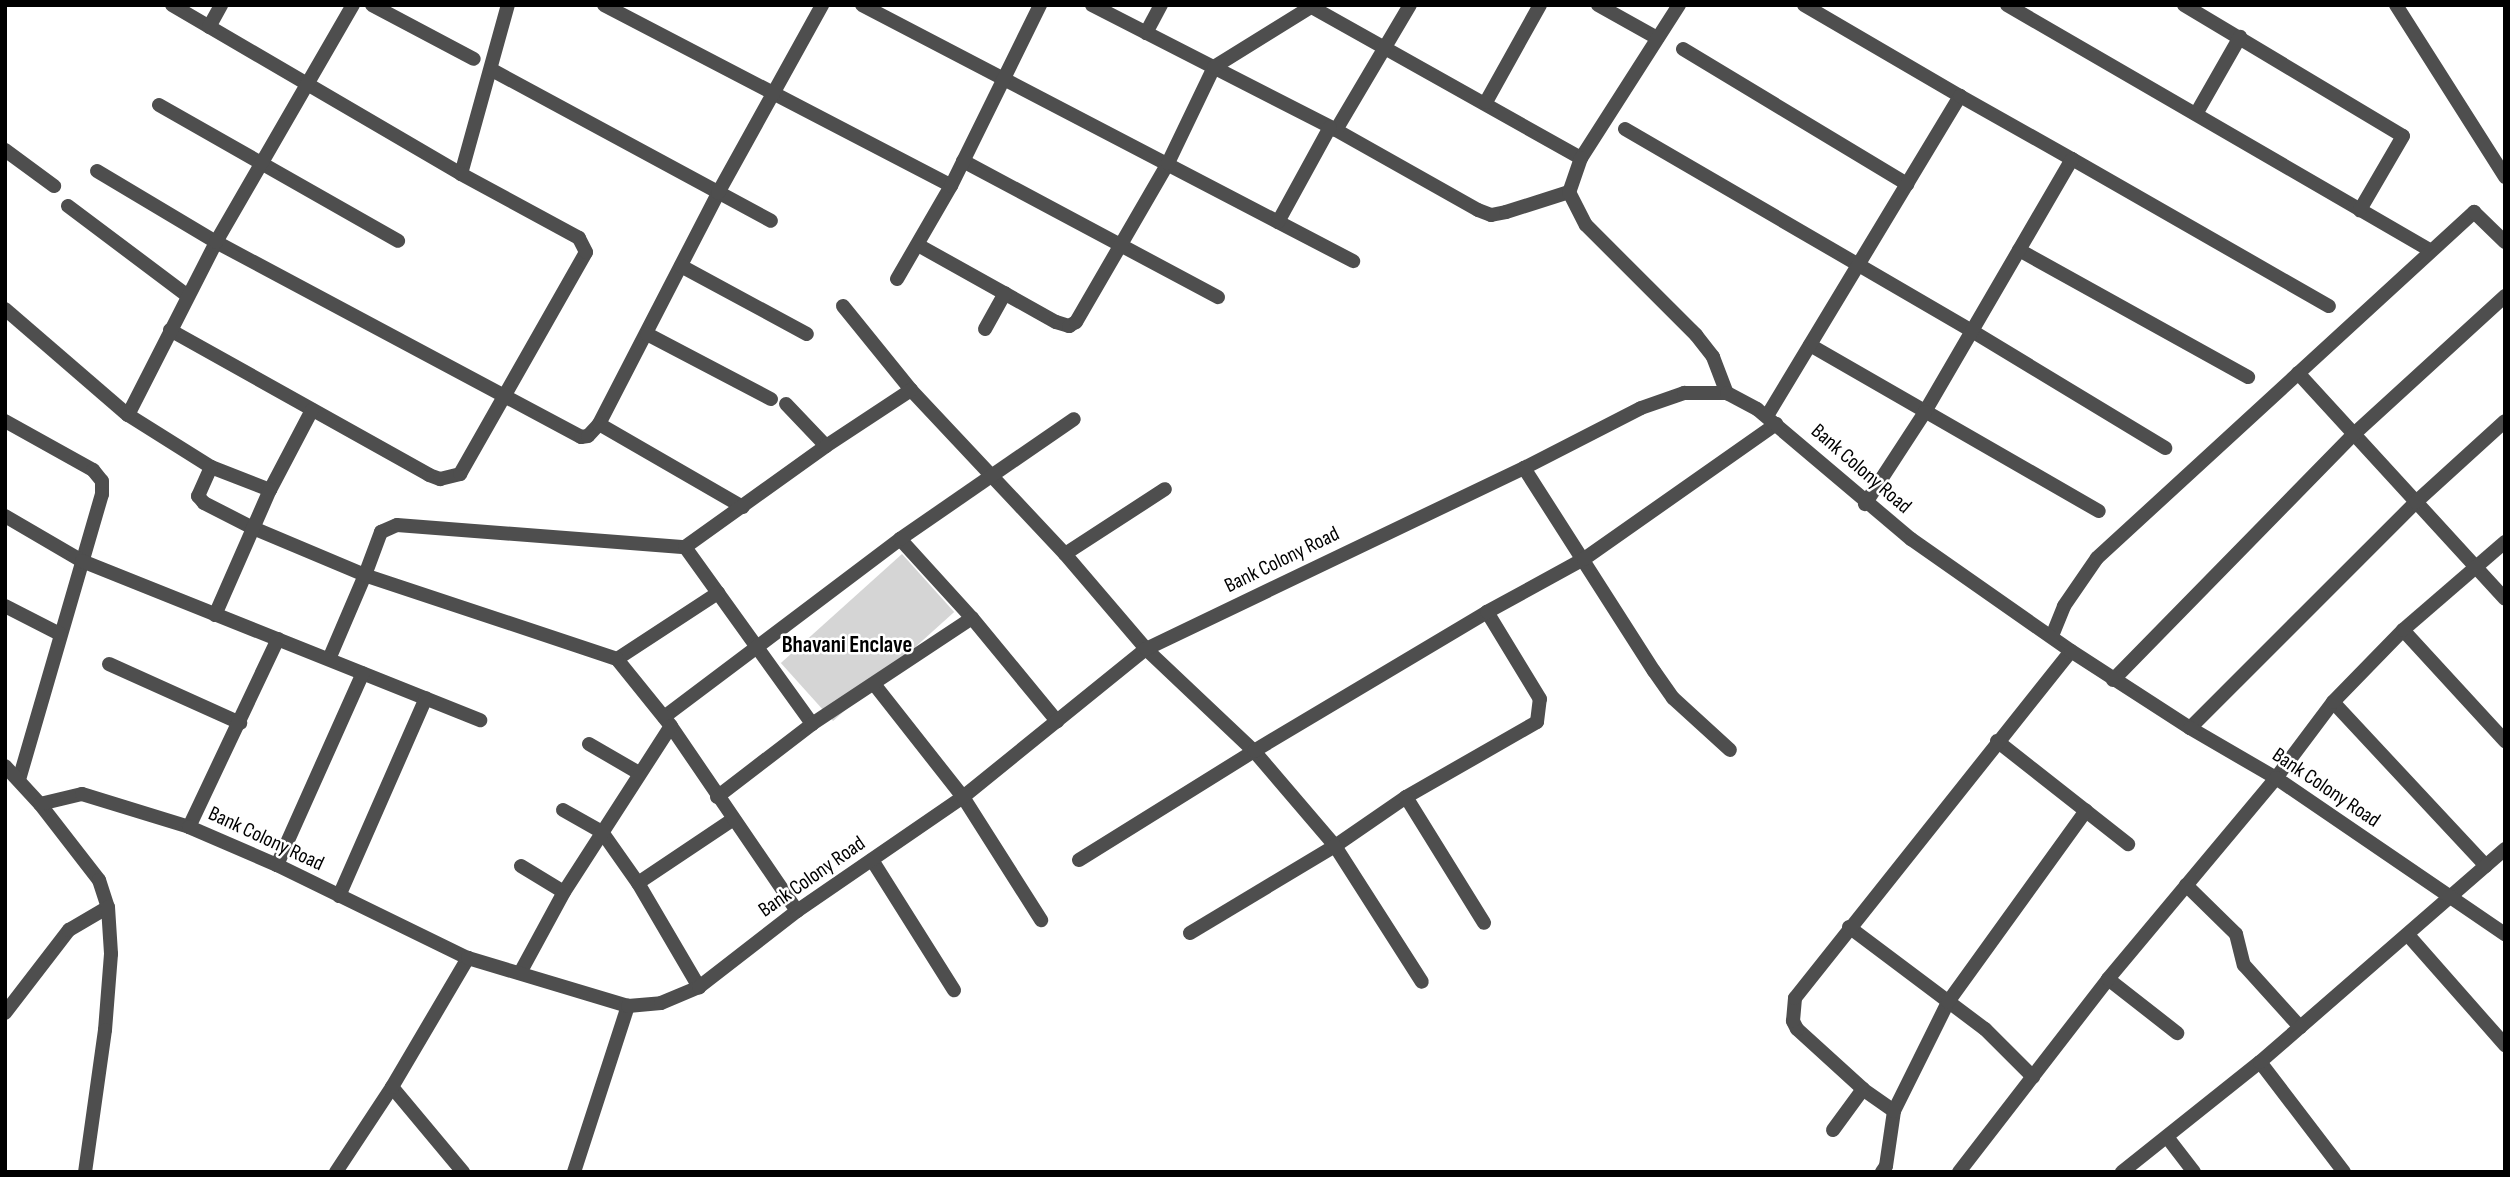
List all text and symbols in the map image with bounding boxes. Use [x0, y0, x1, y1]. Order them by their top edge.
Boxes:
street label: Bank Colony Road [1806, 419, 1916, 519]
street label: Bank Colony Road [1221, 521, 1343, 599]
district label: Bhavani Enclave [782, 631, 912, 659]
street label: Bank Colony Road [2267, 743, 2385, 833]
street label: Bank Colony Road [204, 801, 328, 877]
street label: Bank Colony Road [754, 831, 870, 923]

